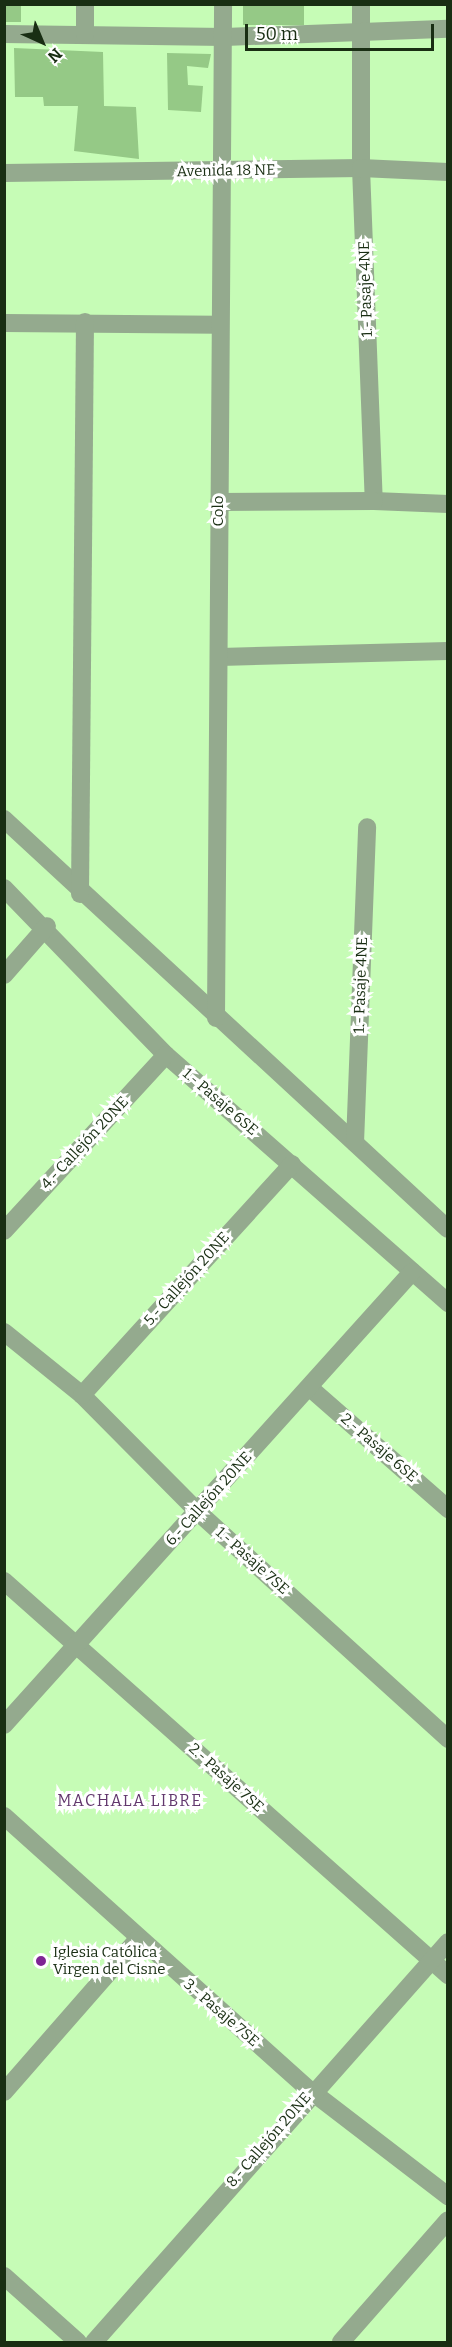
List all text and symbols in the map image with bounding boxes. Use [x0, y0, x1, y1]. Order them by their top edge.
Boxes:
north arrow [12, 12, 72, 72]
scale bar [248, 12, 437, 50]
text: 50 m [256, 23, 298, 45]
text: N [44, 44, 66, 66]
street label: Avenida 18 NE [176, 161, 276, 181]
street label: 1.- Pasaje 4NE [355, 240, 377, 338]
street label: Colo [210, 496, 228, 526]
street label: 1.- Pasaje 4NE [350, 936, 372, 1034]
street label: 1.- Pasaje 6SE [179, 1065, 261, 1139]
street label: 4.- Callejón 20NE [37, 1093, 133, 1193]
street label: 5.- Callejón 20NE [140, 1229, 234, 1329]
street label: 2.- Pasaje 6SE [337, 1410, 421, 1486]
street label: 6.- Callejón 20NE [162, 1448, 256, 1550]
street label: 1.- Pasaje 7SE [212, 1523, 292, 1599]
street label: 2.- Pasaje 7SE [185, 1740, 267, 1816]
district label: MACHALA LIBRE [57, 1791, 203, 1811]
place label: Iglesia Católica Virgen del Cisne [53, 1943, 165, 1978]
marker: Iglesia Católica Virgen del Cisne [34, 1954, 48, 1968]
street label: 3.- Pasaje 7SE [180, 1975, 262, 2051]
street label: 8.- Callejón 20NE [223, 2089, 315, 2191]

